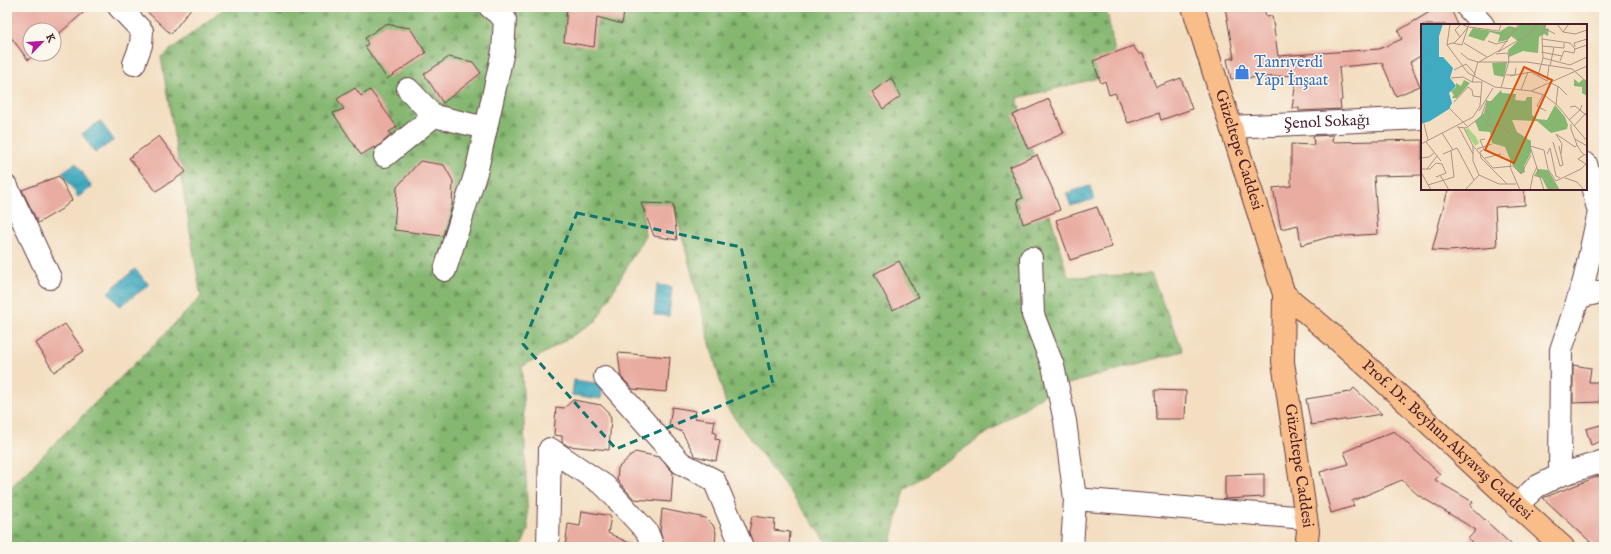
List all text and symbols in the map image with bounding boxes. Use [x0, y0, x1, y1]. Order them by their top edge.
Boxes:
north arrow [22, 22, 62, 62]
inset map [1421, 24, 1587, 190]
text: K [42, 32, 59, 46]
place label: Tanrıverdi Yapı İnşaat [1254, 53, 1329, 91]
shop icon: Tanrıverdi Yapı İnşaat [1233, 63, 1251, 81]
street label: Güzeltepe Caddesi [1210, 87, 1267, 213]
street label: Şenol Sokağı [1284, 110, 1370, 134]
street label: Prof. Dr. Beyhun Akyavaş Caddesi [1357, 356, 1536, 525]
street label: Güzeltepe Caddesi [1279, 402, 1317, 529]

